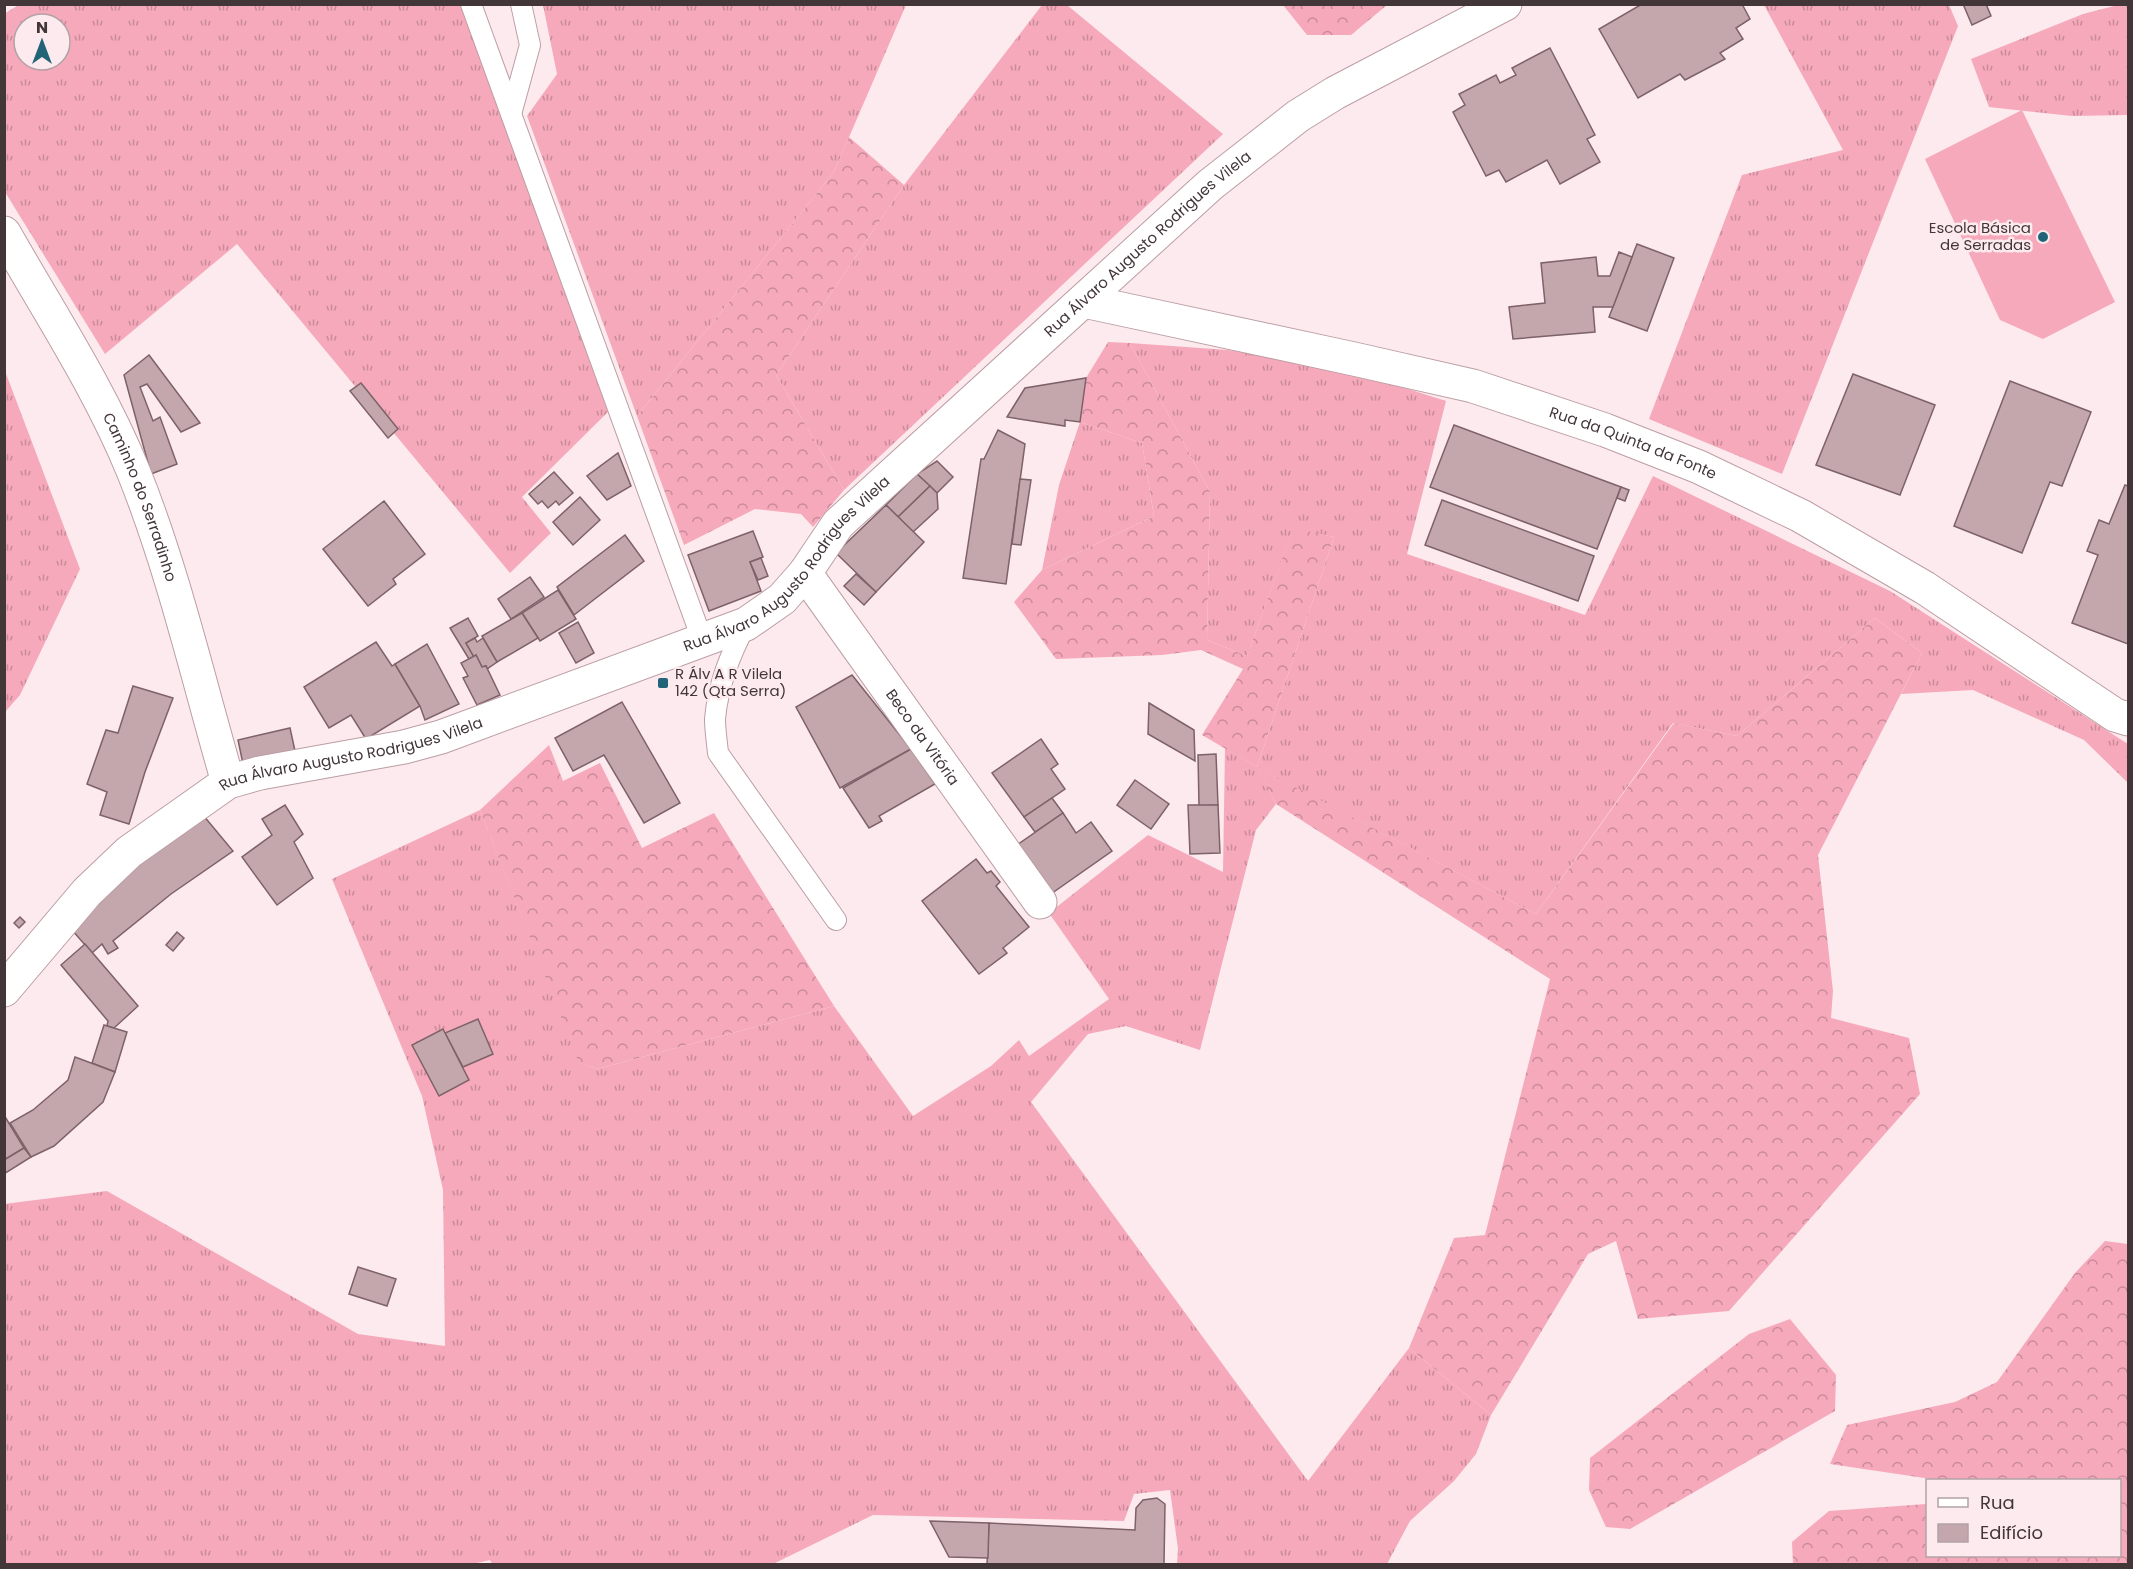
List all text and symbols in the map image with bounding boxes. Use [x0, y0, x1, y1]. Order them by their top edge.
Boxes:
north arrow [12, 12, 72, 72]
text: N [36, 16, 48, 39]
street label: Rua Álvaro Augusto Rodrigues Vilela [1039, 146, 1255, 341]
place label: Escola Básica de Serradas [1929, 217, 2031, 255]
marker: Escola Básica de Serradas [2036, 230, 2050, 244]
street label: Rua da Quinta da Fonte [1547, 401, 1720, 484]
street label: Caminho do Serradinho [98, 409, 182, 584]
street label: Rua Álvaro Augusto Rodrigues Vilela [680, 471, 894, 656]
place label: R Álv A R Vilela 142 (Qta Serra) [675, 663, 786, 701]
marker: R Álv A R Vilela 142 (Qta Serra) [656, 676, 670, 690]
street label: Beco da Vitória [881, 685, 964, 790]
street label: Rua Álvaro Augusto Rodrigues Vilela [214, 711, 486, 795]
legend [1926, 1479, 2121, 1557]
text: Rua [1980, 1490, 2015, 1515]
text: Edifício [1980, 1520, 2043, 1545]

